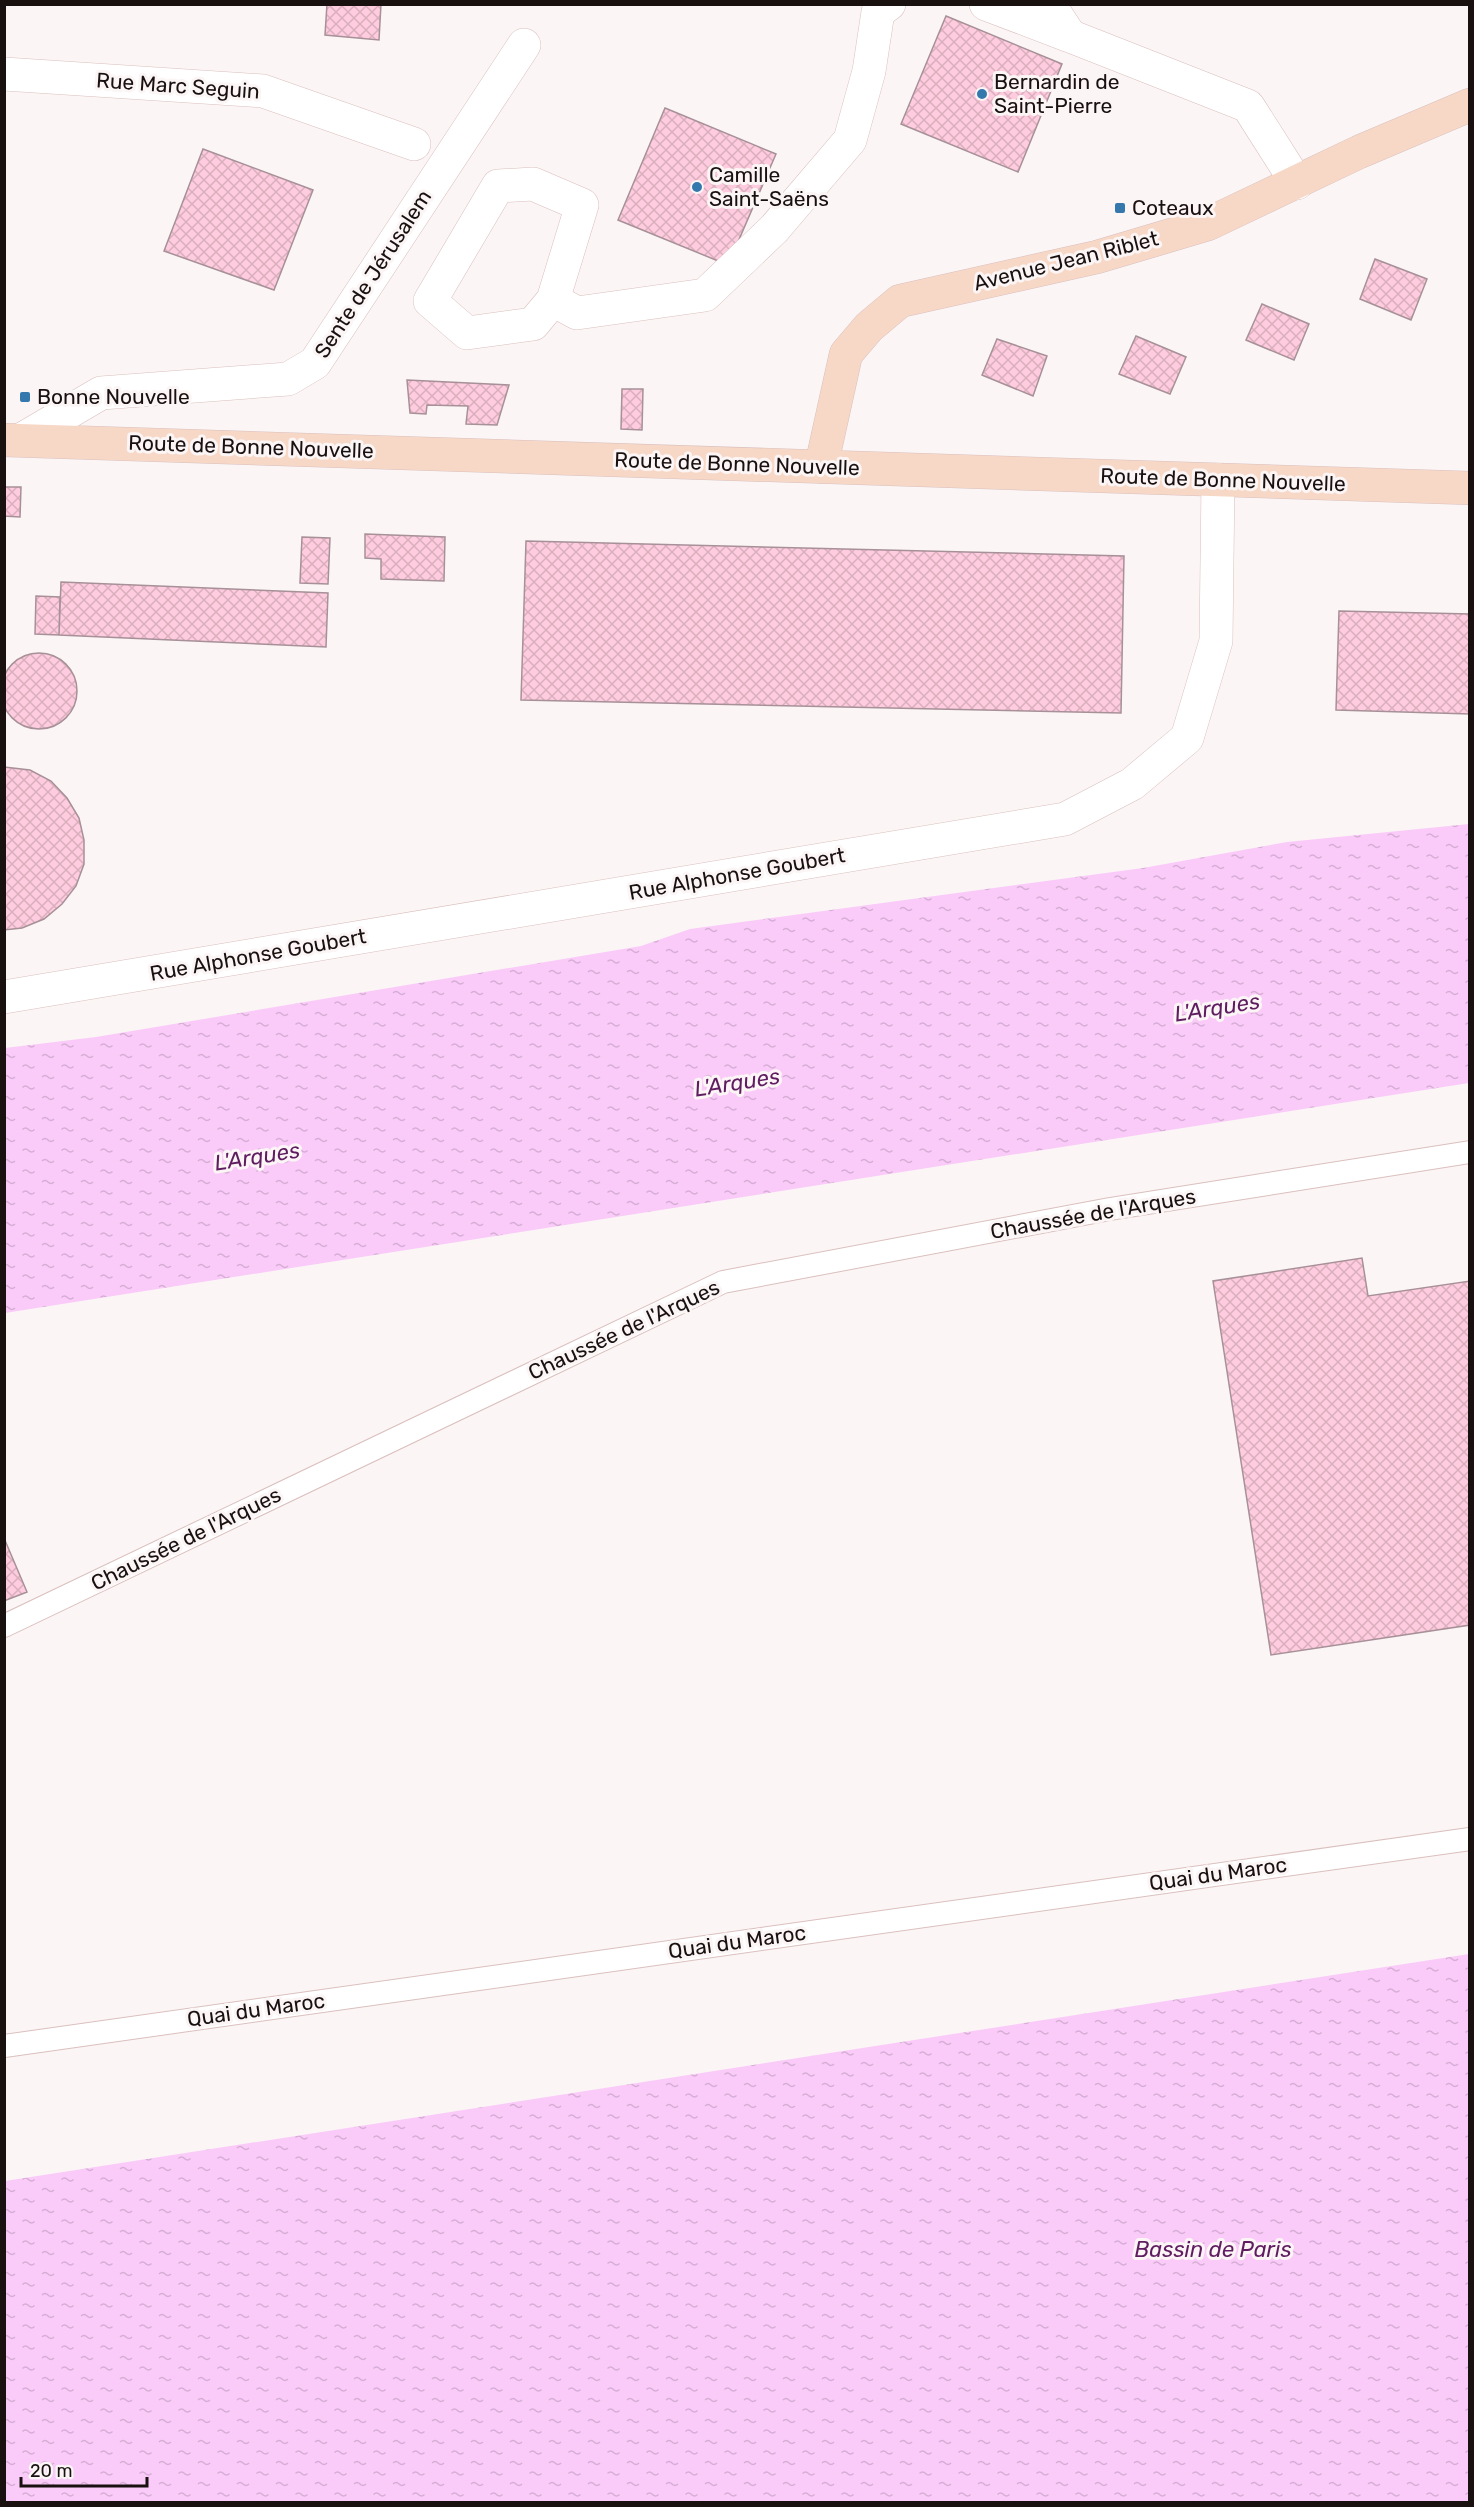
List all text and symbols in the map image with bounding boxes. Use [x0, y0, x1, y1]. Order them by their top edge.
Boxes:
street label: Rue Marc Seguin [95, 67, 261, 104]
place label: Bernardin de Saint-Pierre [994, 69, 1120, 118]
marker: Bernardin de Saint-Pierre [975, 87, 989, 101]
place label: Camille Saint-Saëns [709, 162, 829, 211]
marker: Camille Saint-Saëns [690, 180, 704, 194]
street label: Sente de Jérusalem [309, 185, 436, 362]
place label: Coteaux [1132, 195, 1213, 220]
marker: Coteaux [1113, 201, 1127, 215]
street label: Avenue Jean Riblet [971, 225, 1161, 296]
place label: Bonne Nouvelle [37, 384, 190, 409]
marker: Bonne Nouvelle [18, 390, 32, 404]
street label: Route de Bonne Nouvelle [128, 430, 374, 463]
street label: Route de Bonne Nouvelle [614, 447, 860, 480]
street label: Route de Bonne Nouvelle [1100, 463, 1346, 496]
street label: Rue Alphonse Goubert [627, 842, 847, 905]
street label: Rue Alphonse Goubert [148, 923, 368, 986]
water label: L'Arques [1172, 987, 1262, 1028]
water label: L'Arques [692, 1062, 782, 1103]
water label: L'Arques [212, 1136, 302, 1177]
street label: Chaussée de l'Arques [988, 1183, 1198, 1244]
street label: Chaussée de l'Arques [524, 1274, 723, 1385]
street label: Chaussée de l'Arques [87, 1482, 285, 1595]
street label: Quai du Maroc [1148, 1851, 1288, 1896]
street label: Quai du Maroc [667, 1919, 807, 1964]
street label: Quai du Maroc [186, 1987, 326, 2032]
water label: Bassin de Paris [1134, 2236, 1292, 2263]
scale bar [21, 2450, 147, 2488]
text: 20 m [30, 2460, 72, 2482]

